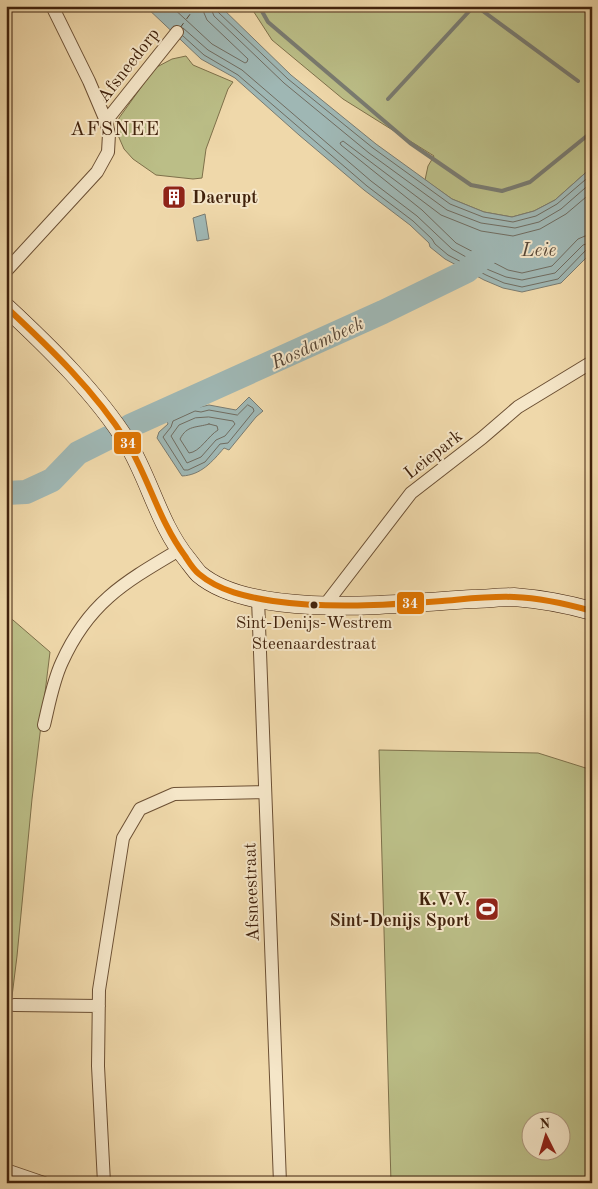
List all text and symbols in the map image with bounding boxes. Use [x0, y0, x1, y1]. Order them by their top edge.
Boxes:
street label: Afsneedorp [94, 25, 163, 106]
district label: AFSNEE [70, 120, 160, 140]
building icon: Daerupt [161, 184, 187, 210]
place label: Daerupt [192, 189, 258, 207]
water label: Leie [521, 242, 557, 261]
water label: Rosdambeek [268, 315, 367, 374]
street label: Leiepark [401, 427, 466, 483]
line badge: 34 [113, 431, 142, 455]
text: 34 [120, 437, 136, 451]
line badge: 34 [396, 591, 425, 615]
text: 34 [402, 597, 418, 611]
marker: Sint-Denijs-Westrem Steenaardestraat [309, 600, 319, 610]
place label: Sint-Denijs-Westrem Steenaardestraat [236, 615, 392, 653]
street label: Afsneestraat [241, 842, 263, 942]
place label: K.V.V. Sint-Denijs Sport [329, 891, 470, 930]
sports icon: K.V.V. Sint-Denijs Sport [474, 896, 500, 922]
north arrow [520, 1112, 570, 1162]
text: N [539, 1117, 551, 1131]

